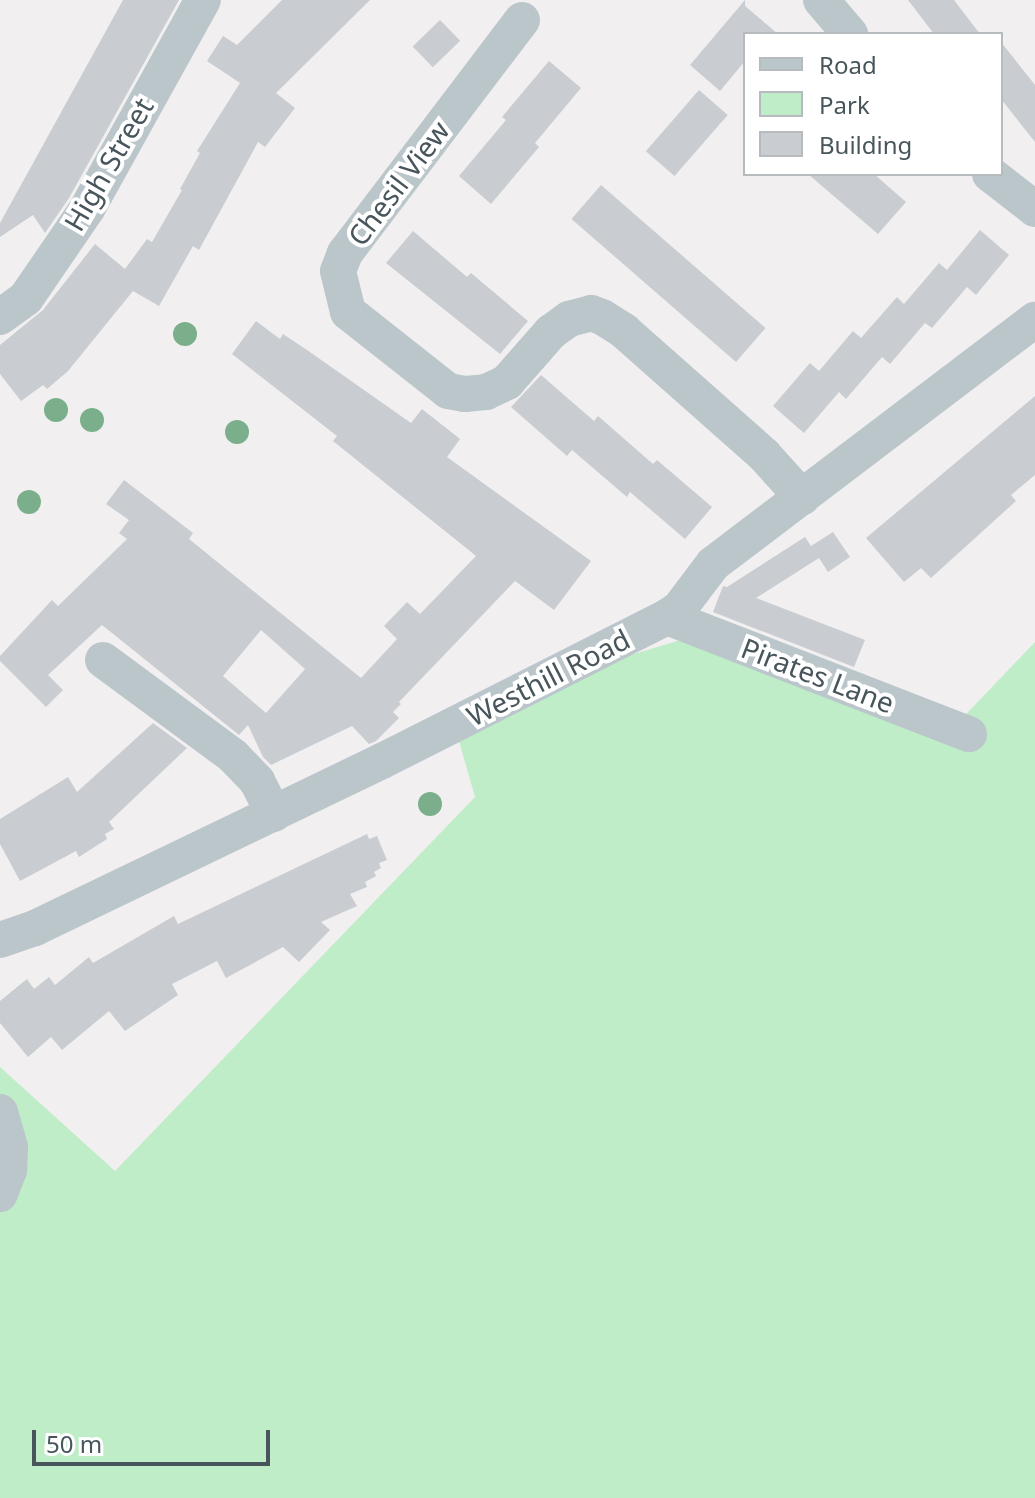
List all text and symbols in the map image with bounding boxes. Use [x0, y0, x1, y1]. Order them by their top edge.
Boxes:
legend [743, 32, 1003, 176]
text: Road [819, 48, 877, 81]
text: Park [819, 88, 870, 121]
street label: High Street [56, 92, 160, 236]
street label: Chesil View [340, 114, 456, 252]
text: Building [819, 128, 912, 161]
street label: Westhill Road [461, 622, 635, 732]
street label: Pirates Lane [737, 630, 899, 720]
scale bar [36, 1414, 274, 1464]
text: 50 m [46, 1427, 102, 1460]

